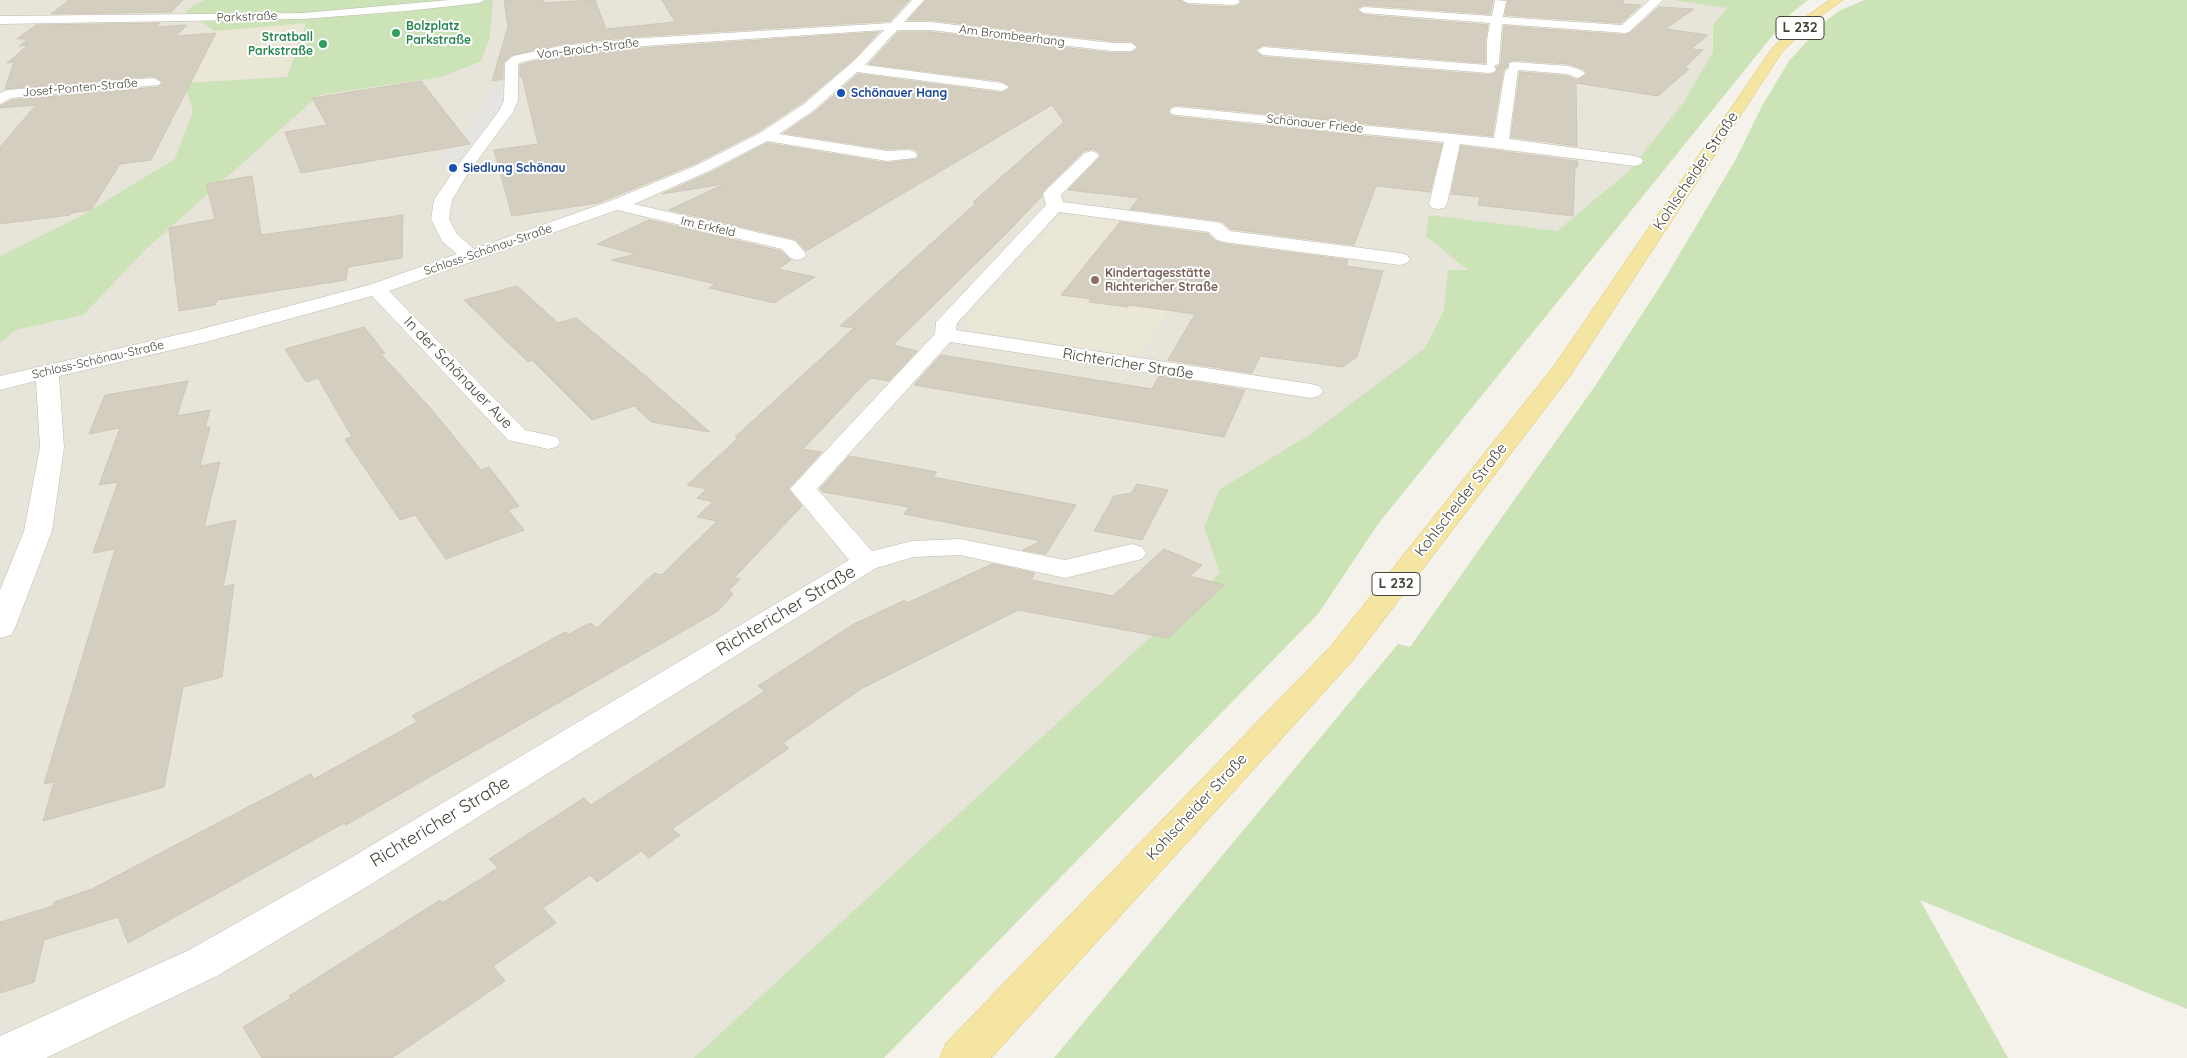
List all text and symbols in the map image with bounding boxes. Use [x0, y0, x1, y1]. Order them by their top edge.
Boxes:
street label: Parkstraße [216, 9, 278, 25]
road number: L 232 [1776, 16, 1824, 40]
place label: Bolzplatz Parkstraße [406, 19, 471, 47]
street label: Am Brombeerhang [958, 22, 1066, 50]
marker: Bolzplatz Parkstraße [390, 27, 402, 39]
place label: Stratball Parkstraße [248, 30, 313, 58]
street label: Von-Broich-Straße [536, 36, 640, 62]
marker: Stratball Parkstraße [317, 38, 329, 50]
street label: Josef-Ponten-Straße [22, 76, 138, 100]
place label: Schönauer Hang [851, 86, 947, 100]
marker: Schönauer Hang [835, 87, 847, 99]
street label: Kohlscheider Straße [1650, 108, 1742, 234]
street label: Schönauer Friede [1266, 112, 1364, 136]
place label: Siedlung Schönau [463, 161, 566, 175]
marker: Siedlung Schönau [447, 162, 459, 174]
street label: Im Erkfeld [679, 214, 737, 240]
street label: Schloss-Schönau-Straße [422, 221, 554, 279]
place label: Kindertagesstätte Richtericher Straße [1105, 266, 1218, 294]
marker: Kindertagesstätte Richtericher Straße [1089, 274, 1101, 286]
street label: In der Schönauer Aue [400, 313, 516, 433]
street label: Schloss-Schönau-Straße [31, 338, 165, 382]
street label: Richtericher Straße [1061, 345, 1195, 383]
street label: Kohlscheider Straße [1411, 440, 1511, 560]
street label: Richtericher Straße [712, 561, 860, 661]
road number: L 232 [1372, 572, 1420, 596]
street label: Kohlscheider Straße [1143, 750, 1251, 864]
street label: Richtericher Straße [366, 772, 514, 872]

